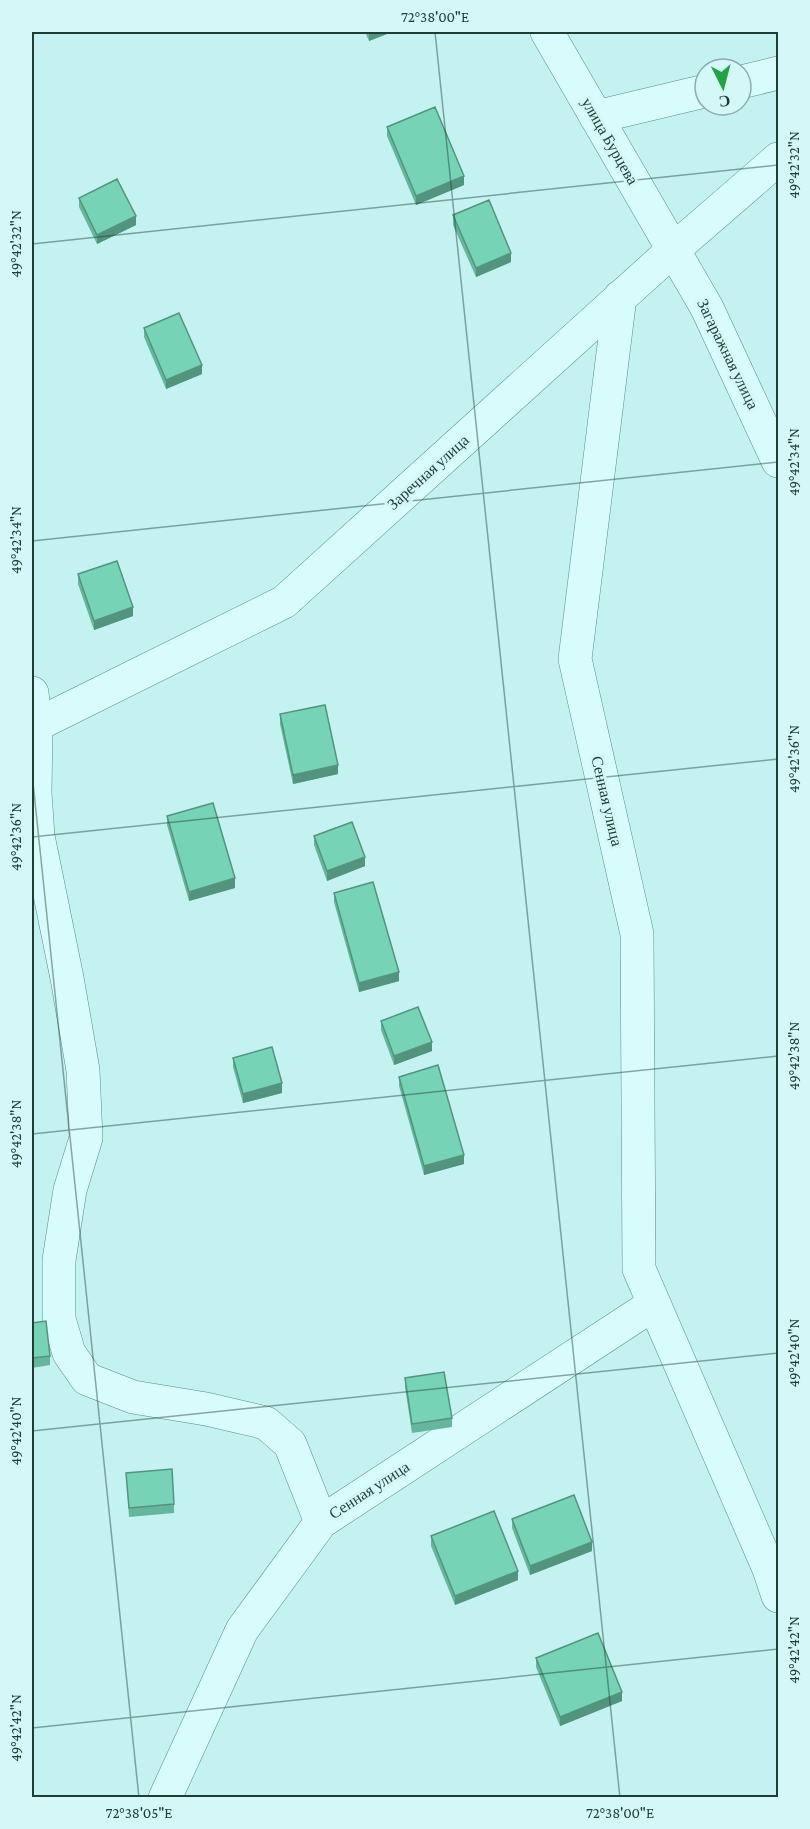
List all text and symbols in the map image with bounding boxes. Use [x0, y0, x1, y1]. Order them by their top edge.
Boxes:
text: 72°38'00"E [401, 9, 469, 25]
north arrow [693, 57, 753, 117]
text: С [718, 92, 731, 110]
street label: улица Бурцева [577, 95, 642, 188]
text: 49°42'32"N [786, 131, 802, 199]
text: 49°42'32"N [8, 210, 24, 278]
street label: Загаражная улица [693, 296, 762, 412]
text: 49°42'34"N [786, 428, 802, 496]
street label: Заречная улица [384, 431, 473, 514]
text: 49°42'34"N [8, 506, 24, 574]
text: 49°42'36"N [786, 725, 802, 793]
street label: Сенная улица [587, 754, 626, 848]
text: 49°42'36"N [8, 803, 24, 871]
text: 49°42'38"N [786, 1022, 802, 1090]
text: 49°42'38"N [8, 1100, 24, 1168]
text: 49°42'40"N [786, 1318, 802, 1387]
text: 49°42'40"N [8, 1396, 24, 1465]
street label: Сенная улица [326, 1458, 413, 1523]
text: 49°42'42"N [786, 1616, 802, 1684]
text: 49°42'42"N [8, 1694, 24, 1762]
text: 72°38'05"E [106, 1805, 172, 1821]
text: 72°38'00"E [586, 1805, 654, 1821]

